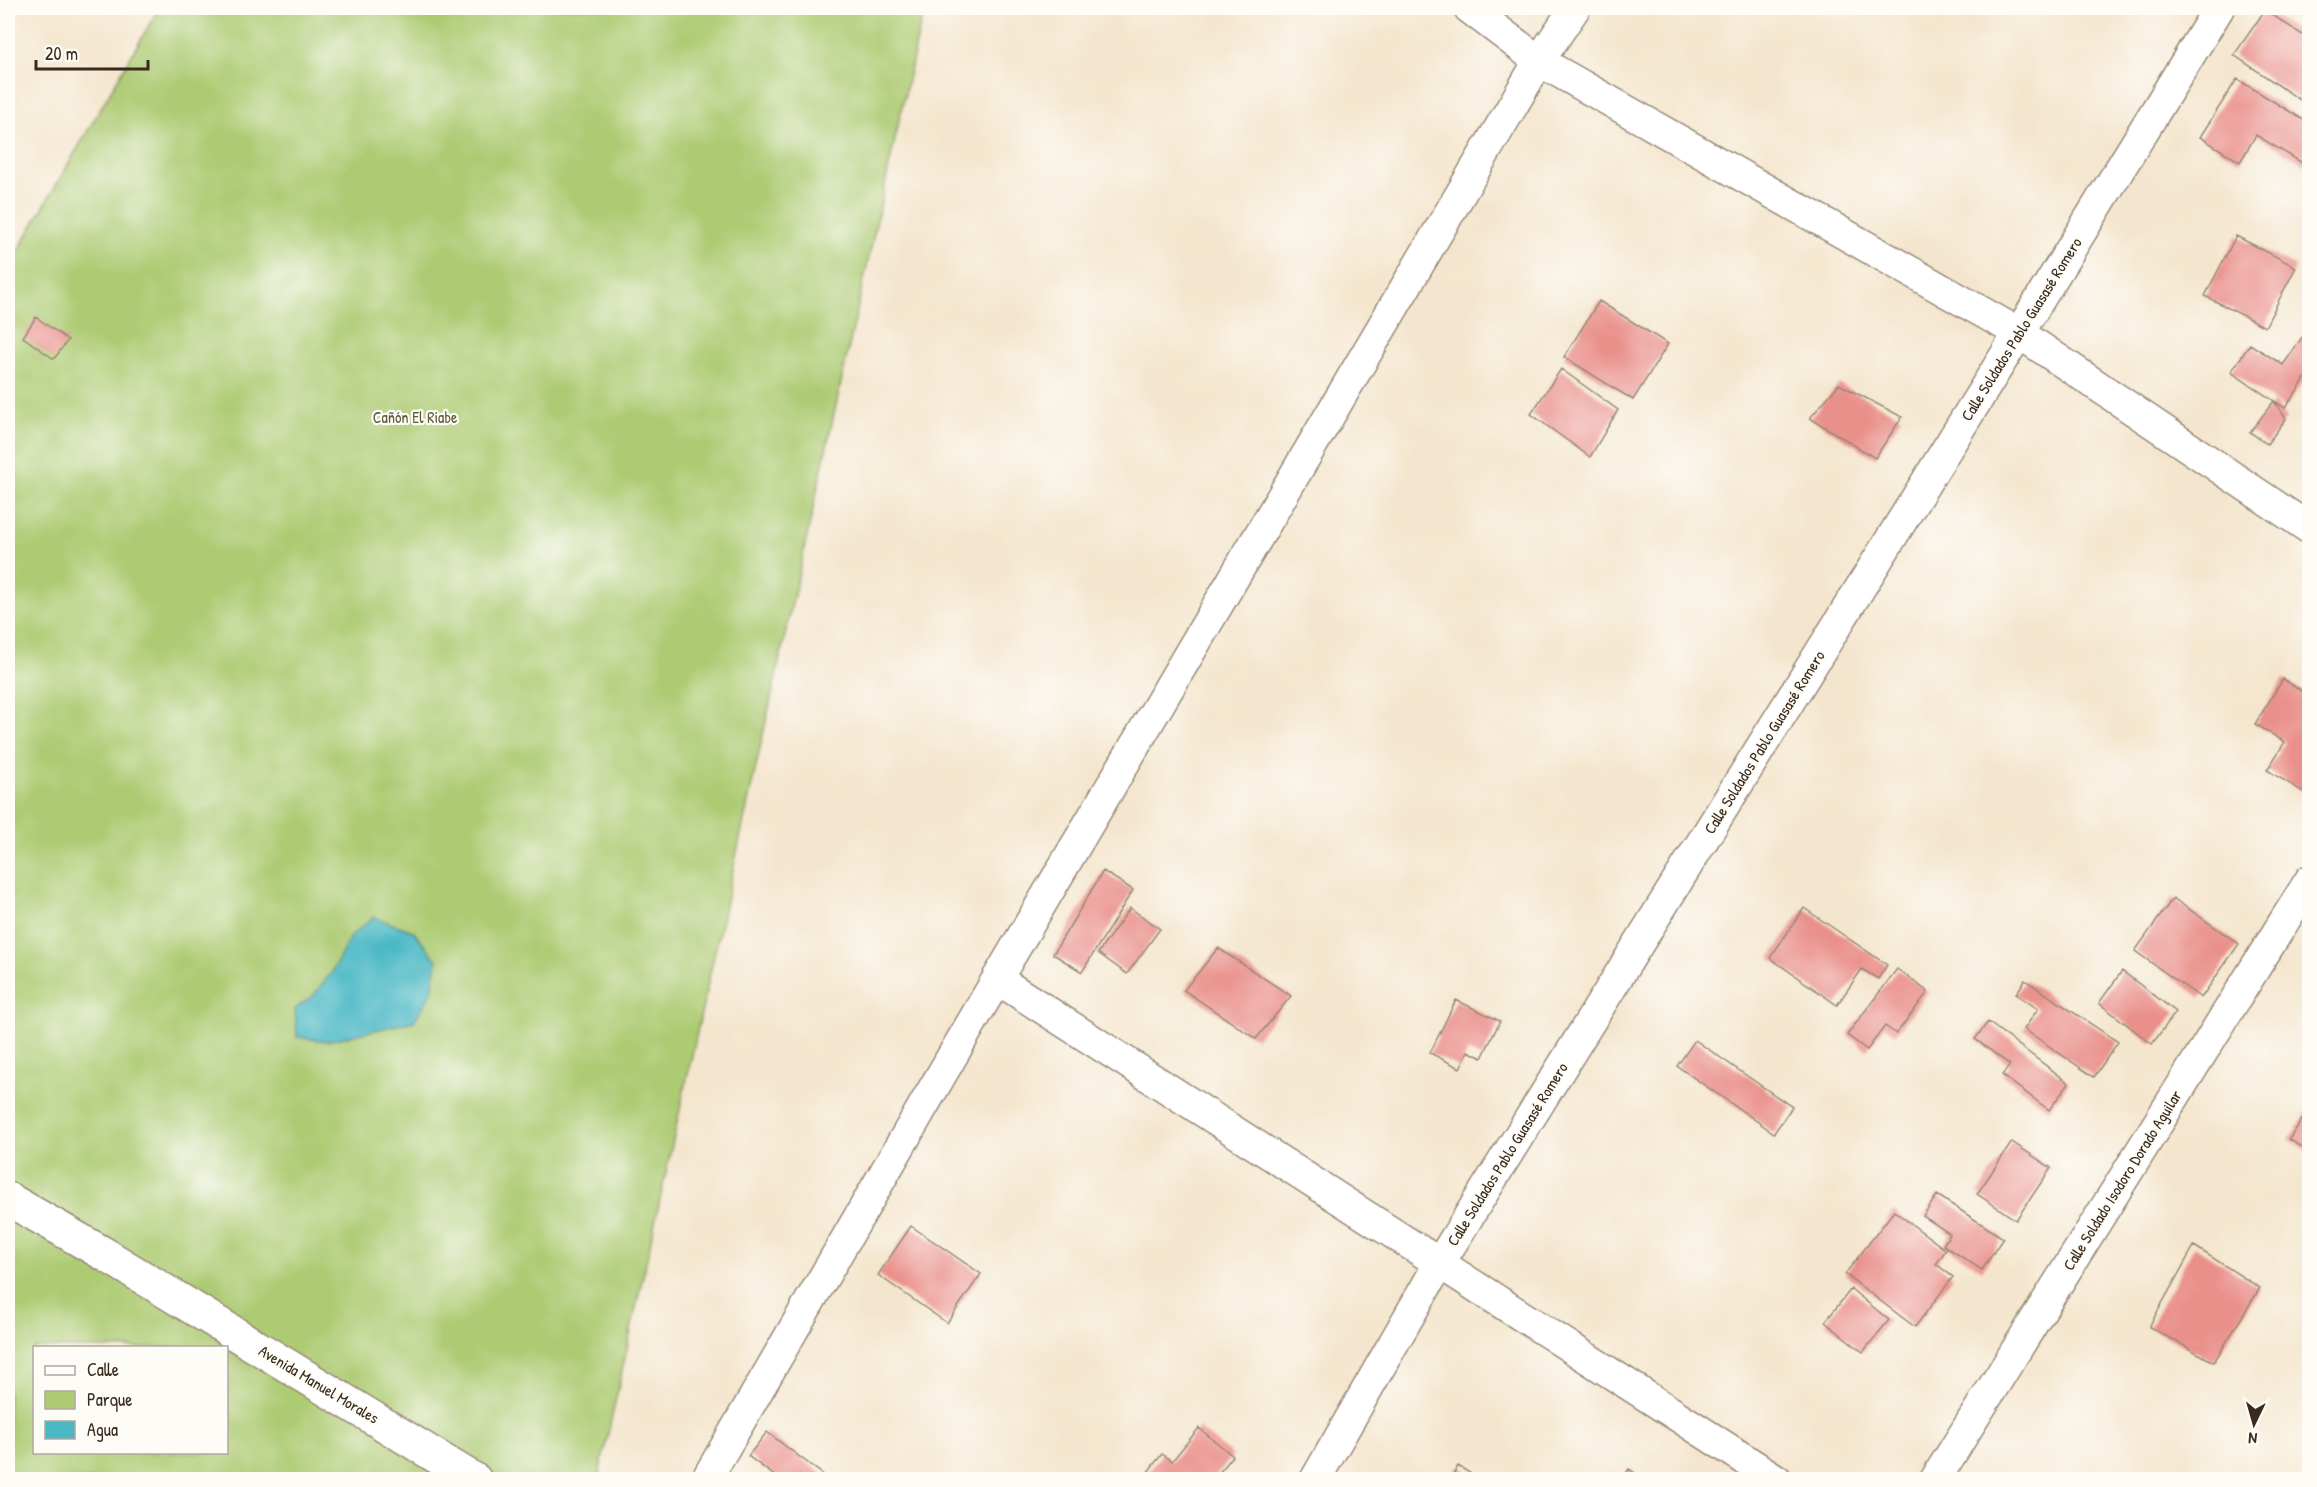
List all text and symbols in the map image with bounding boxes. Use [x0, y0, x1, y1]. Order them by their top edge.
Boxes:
scale bar [36, 33, 148, 71]
text: 20 m [45, 41, 78, 66]
street label: Calle Soldados Pablo Guasasé Romero [1955, 233, 2087, 425]
park label: Cañón El Riabe [373, 406, 458, 428]
street label: Calle Soldados Pablo Guasasé Romero [1698, 646, 1830, 838]
street label: Calle Soldados Pablo Guasasé Romero [1441, 1058, 1573, 1250]
street label: Calle Soldado Isodoro Dorado Aguilar [2057, 1086, 2187, 1274]
street label: Avenida Manuel Morales [255, 1339, 383, 1429]
legend [33, 1346, 228, 1454]
text: Calle [87, 1357, 119, 1382]
text: Parque [87, 1387, 132, 1412]
north arrow [2224, 1394, 2284, 1454]
text: Agua [87, 1417, 118, 1442]
text: N [2247, 1428, 2258, 1450]

